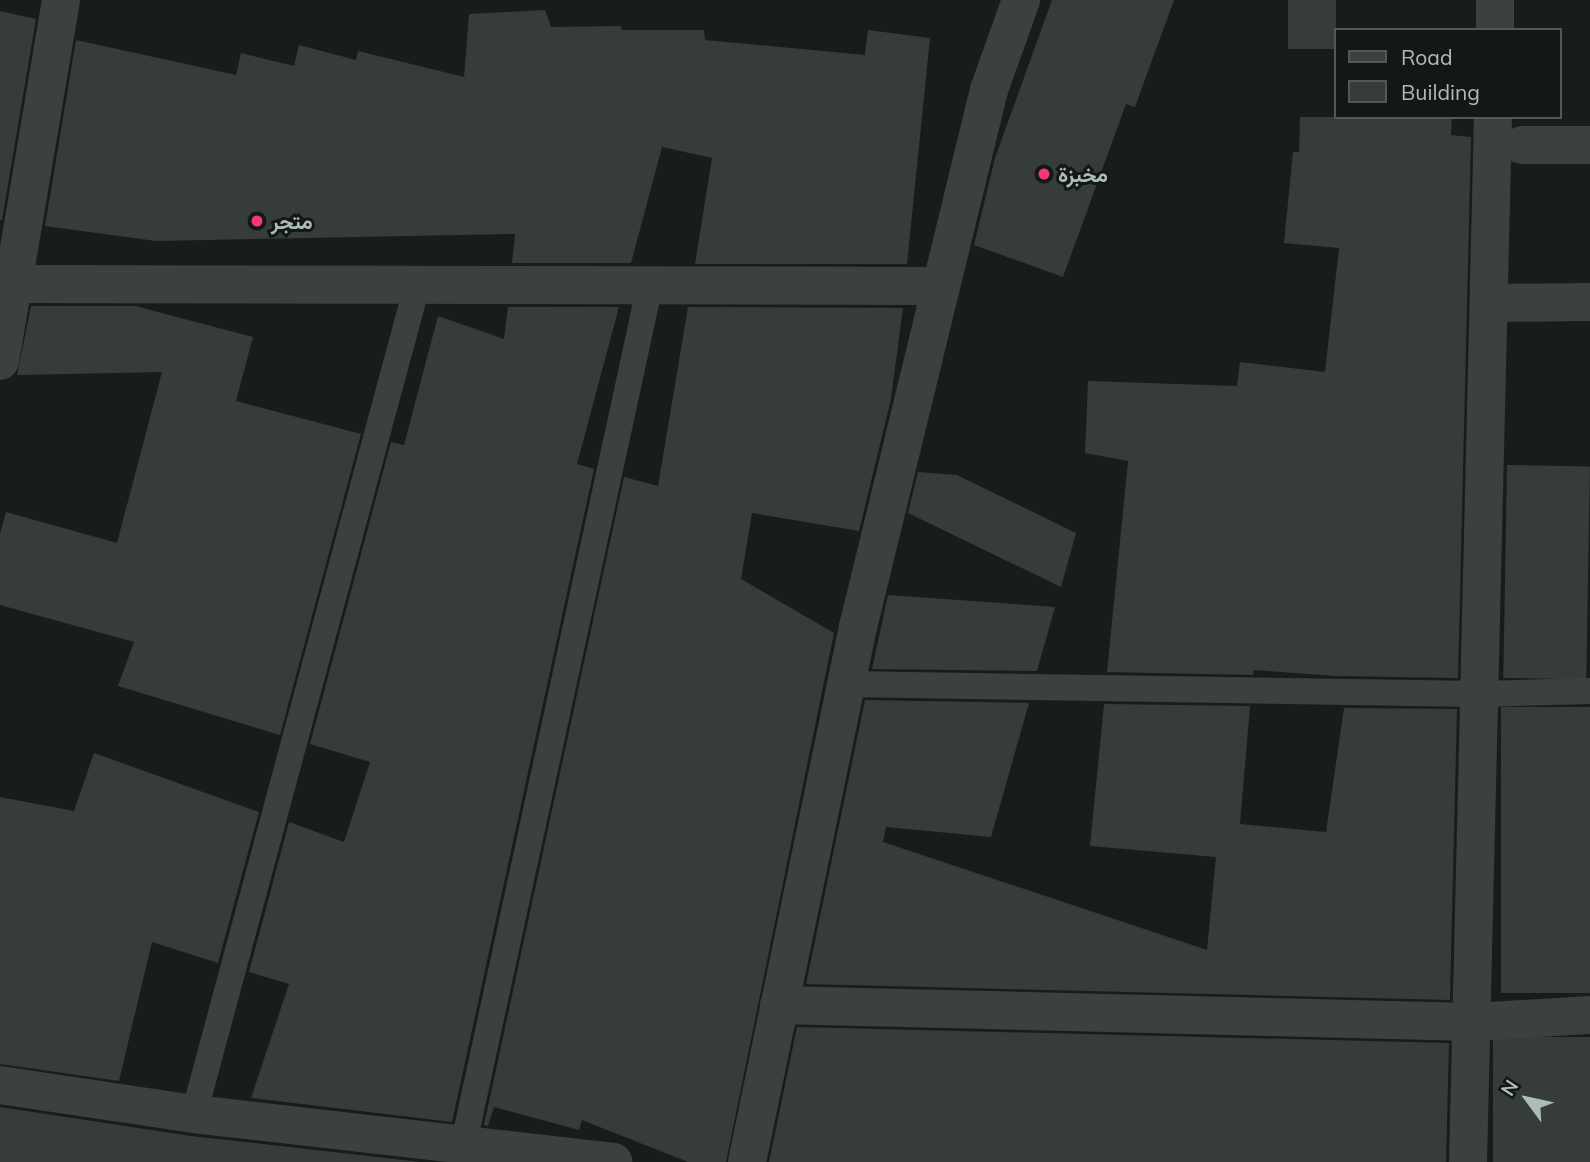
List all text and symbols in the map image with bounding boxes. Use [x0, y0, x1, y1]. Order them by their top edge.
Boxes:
legend [1334, 28, 1562, 119]
text: Road [1401, 44, 1452, 70]
text: Building [1401, 79, 1480, 105]
place label: مخبزة [1058, 161, 1108, 187]
marker: مخبزة [1036, 166, 1052, 182]
place label: متجر [271, 208, 313, 234]
marker: متجر [249, 213, 265, 229]
north arrow [1492, 1064, 1562, 1134]
text: N [1495, 1075, 1523, 1100]

